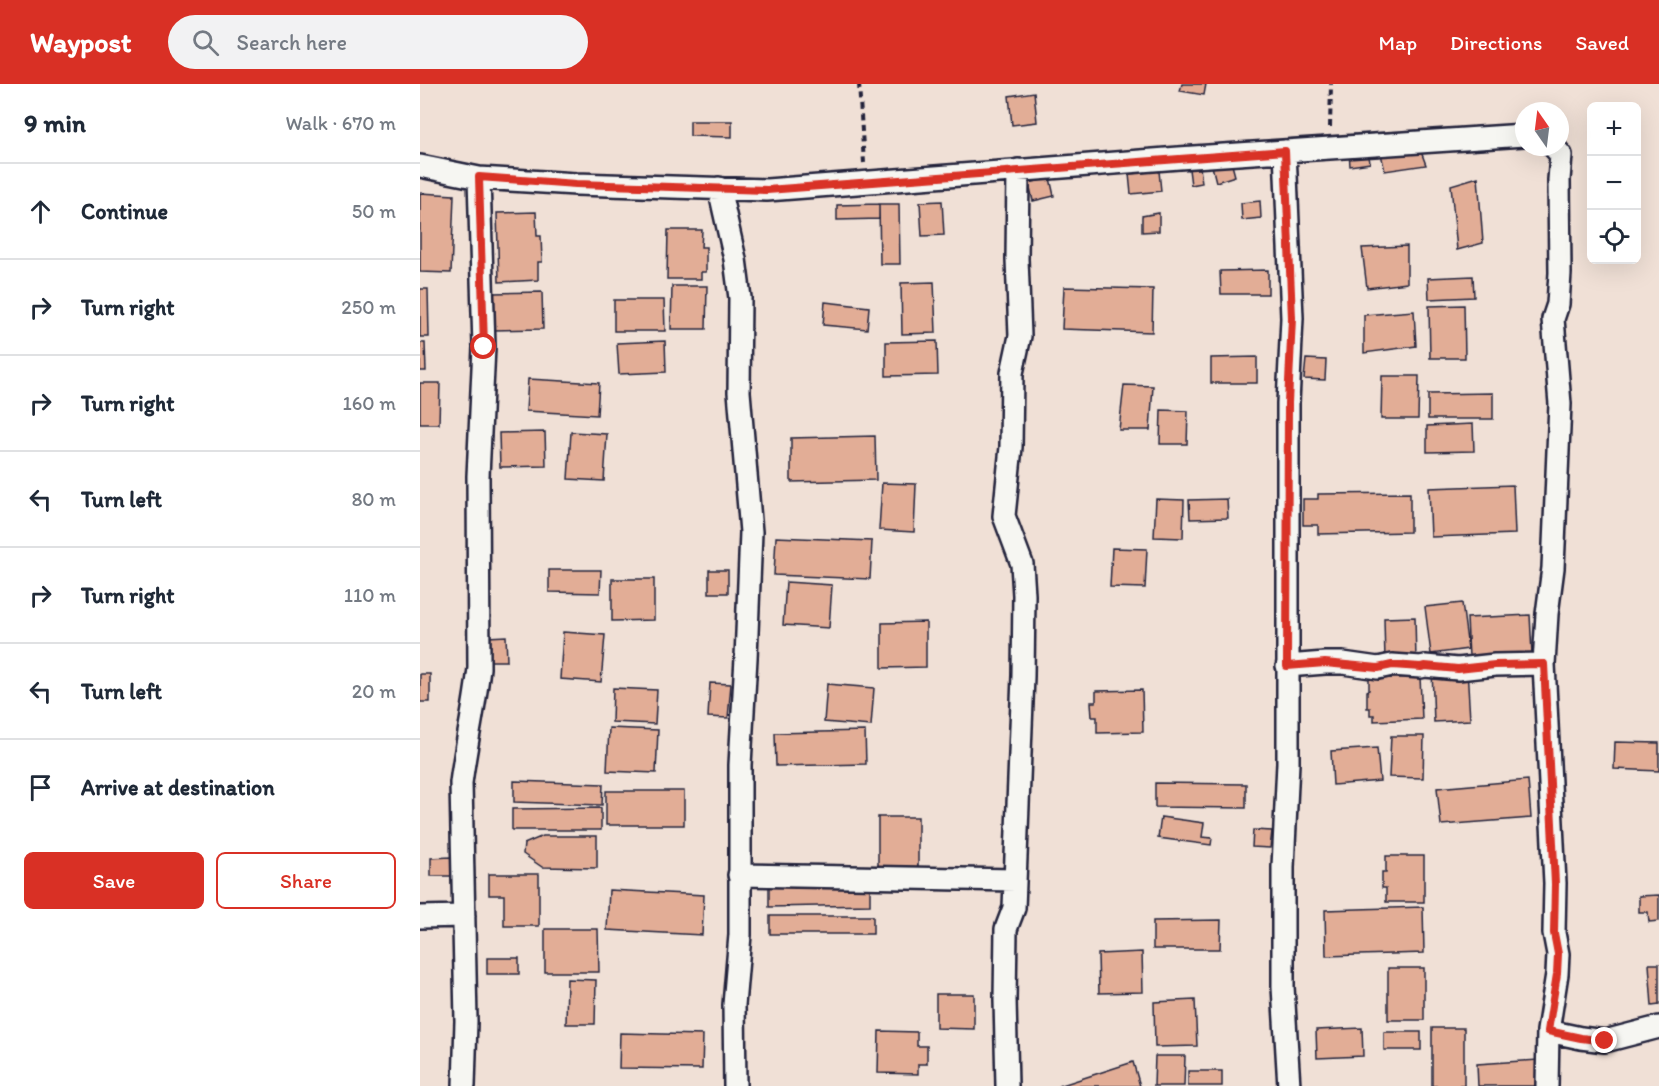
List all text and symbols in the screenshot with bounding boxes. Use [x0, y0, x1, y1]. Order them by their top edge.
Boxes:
search box [168, 15, 588, 69]
text: Waypost [30, 25, 132, 59]
icon: search [189, 26, 222, 59]
text: Search here [237, 29, 347, 56]
text: Map [1379, 30, 1417, 55]
text: Directions [1450, 30, 1542, 55]
text: Saved [1575, 30, 1629, 55]
north arrow [1515, 102, 1569, 156]
map controls [1587, 102, 1641, 264]
button: + [1587, 102, 1641, 156]
text: 9 min [24, 107, 86, 139]
text: Walk · 670 m [285, 111, 396, 135]
button: − [1587, 156, 1641, 210]
icon: ahead [24, 195, 57, 228]
text: Continue [81, 198, 168, 225]
text: 50 m [352, 199, 396, 223]
button: locate [1587, 210, 1641, 264]
icon: right [24, 291, 57, 324]
text: Turn right [81, 294, 175, 321]
text: 250 m [341, 295, 396, 319]
route start [470, 333, 496, 359]
icon: right [24, 387, 57, 420]
text: Turn right [81, 390, 175, 417]
text: 160 m [343, 391, 396, 415]
icon: left [24, 483, 57, 516]
text: Turn left [81, 486, 162, 513]
text: 80 m [351, 487, 396, 511]
icon: right [24, 579, 57, 612]
text: Turn right [81, 582, 175, 609]
text: 110 m [344, 583, 396, 607]
icon: left [24, 675, 57, 708]
text: Turn left [81, 678, 162, 705]
text: 20 m [352, 679, 396, 703]
icon: arrive [24, 771, 57, 804]
text: Arrive at destination [81, 774, 275, 801]
button: Save [24, 852, 204, 909]
button: Share [216, 852, 396, 909]
route end [1591, 1027, 1617, 1053]

